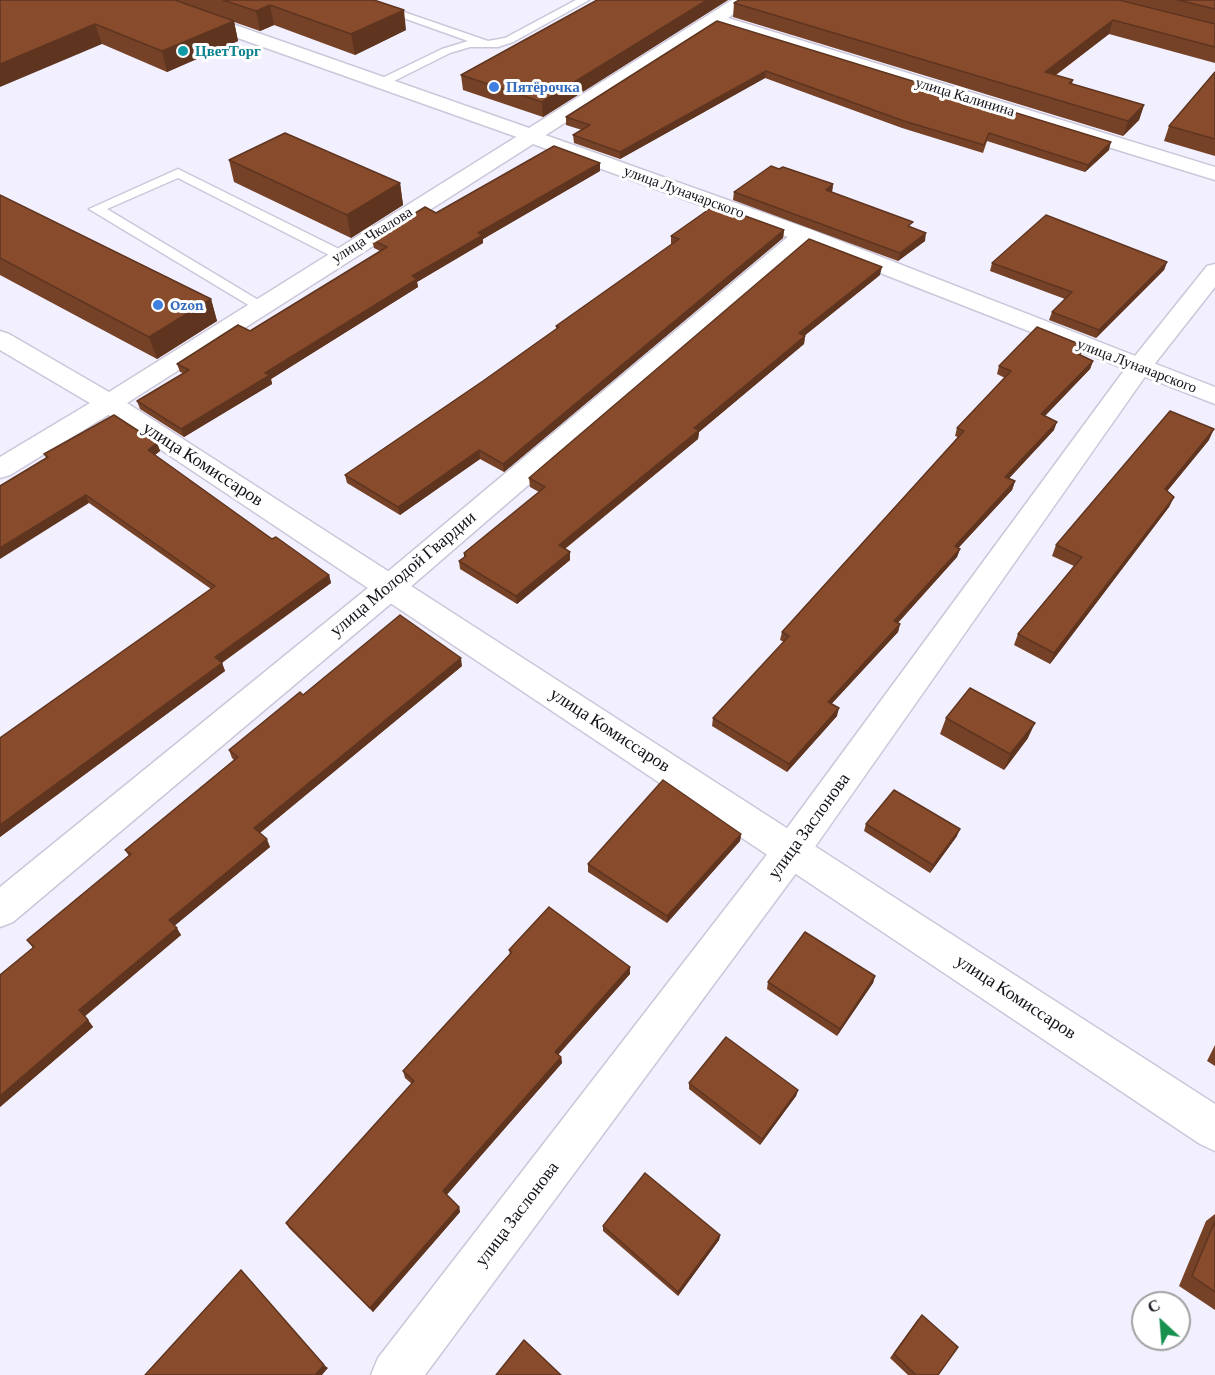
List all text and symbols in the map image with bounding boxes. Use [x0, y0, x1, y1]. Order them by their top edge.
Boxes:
place label: ЦветТорг [195, 42, 261, 60]
marker: ЦветТорг [176, 44, 190, 58]
street label: улица Калинина [913, 73, 1017, 121]
place label: Пятёрочка [506, 78, 580, 96]
marker: Пятёрочка [487, 80, 501, 94]
street label: улица Луначарского [621, 162, 747, 222]
street label: улица Чкалова [328, 203, 416, 267]
place label: Ozon [170, 296, 204, 314]
marker: Ozon [151, 298, 165, 312]
street label: улица Луначарского [1075, 335, 1199, 397]
street label: улица Комиссаров [139, 417, 267, 511]
street label: улица Молодой Гвардии [326, 507, 480, 641]
street label: улица Комиссаров [546, 683, 674, 777]
street label: улица Заслонова [763, 769, 855, 883]
street label: улица Комиссаров [952, 950, 1080, 1044]
street label: улица Заслонова [471, 1157, 563, 1271]
north arrow [1131, 1291, 1191, 1351]
text: С [1145, 1296, 1163, 1316]

